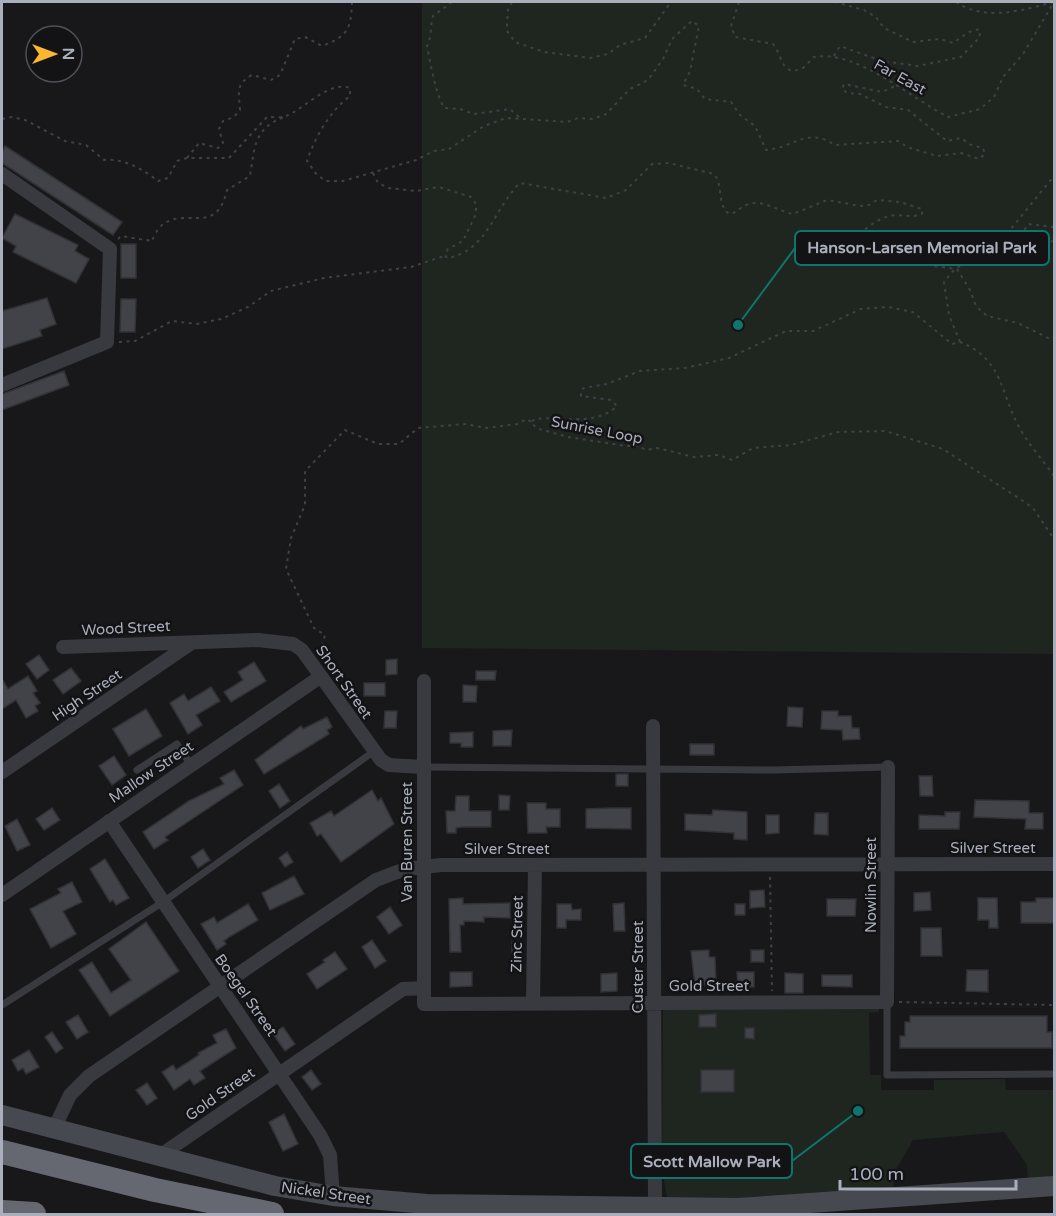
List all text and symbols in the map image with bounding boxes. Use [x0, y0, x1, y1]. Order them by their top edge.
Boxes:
north arrow [24, 24, 84, 84]
text: N [58, 48, 78, 60]
street label: Far East [871, 55, 929, 99]
callout: Hanson-Larsen Memorial Park [795, 231, 1049, 265]
text: Hanson-Larsen Memorial Park [807, 238, 1037, 258]
street label: Sunrise Loop [550, 412, 644, 448]
street label: Wood Street [81, 617, 171, 639]
street label: Short Street [312, 642, 376, 722]
street label: High Street [49, 665, 126, 725]
street label: Mallow Street [105, 737, 197, 807]
street label: Van Buren Street [398, 782, 416, 902]
street label: Nowlin Street [862, 837, 880, 933]
street label: Silver Street [950, 839, 1036, 857]
street label: Silver Street [464, 840, 550, 858]
street label: Zinc Street [507, 895, 527, 973]
street label: Custer Street [629, 920, 647, 1014]
street label: Boegel Street [211, 950, 281, 1040]
street label: Gold Street [669, 977, 749, 995]
street label: Gold Street [182, 1063, 258, 1124]
callout: Scott Mallow Park [631, 1144, 792, 1178]
text: Scott Mallow Park [643, 1152, 781, 1172]
scale bar [840, 1153, 1016, 1191]
text: 100 m [849, 1163, 904, 1185]
street label: Nickel Street [280, 1178, 372, 1208]

